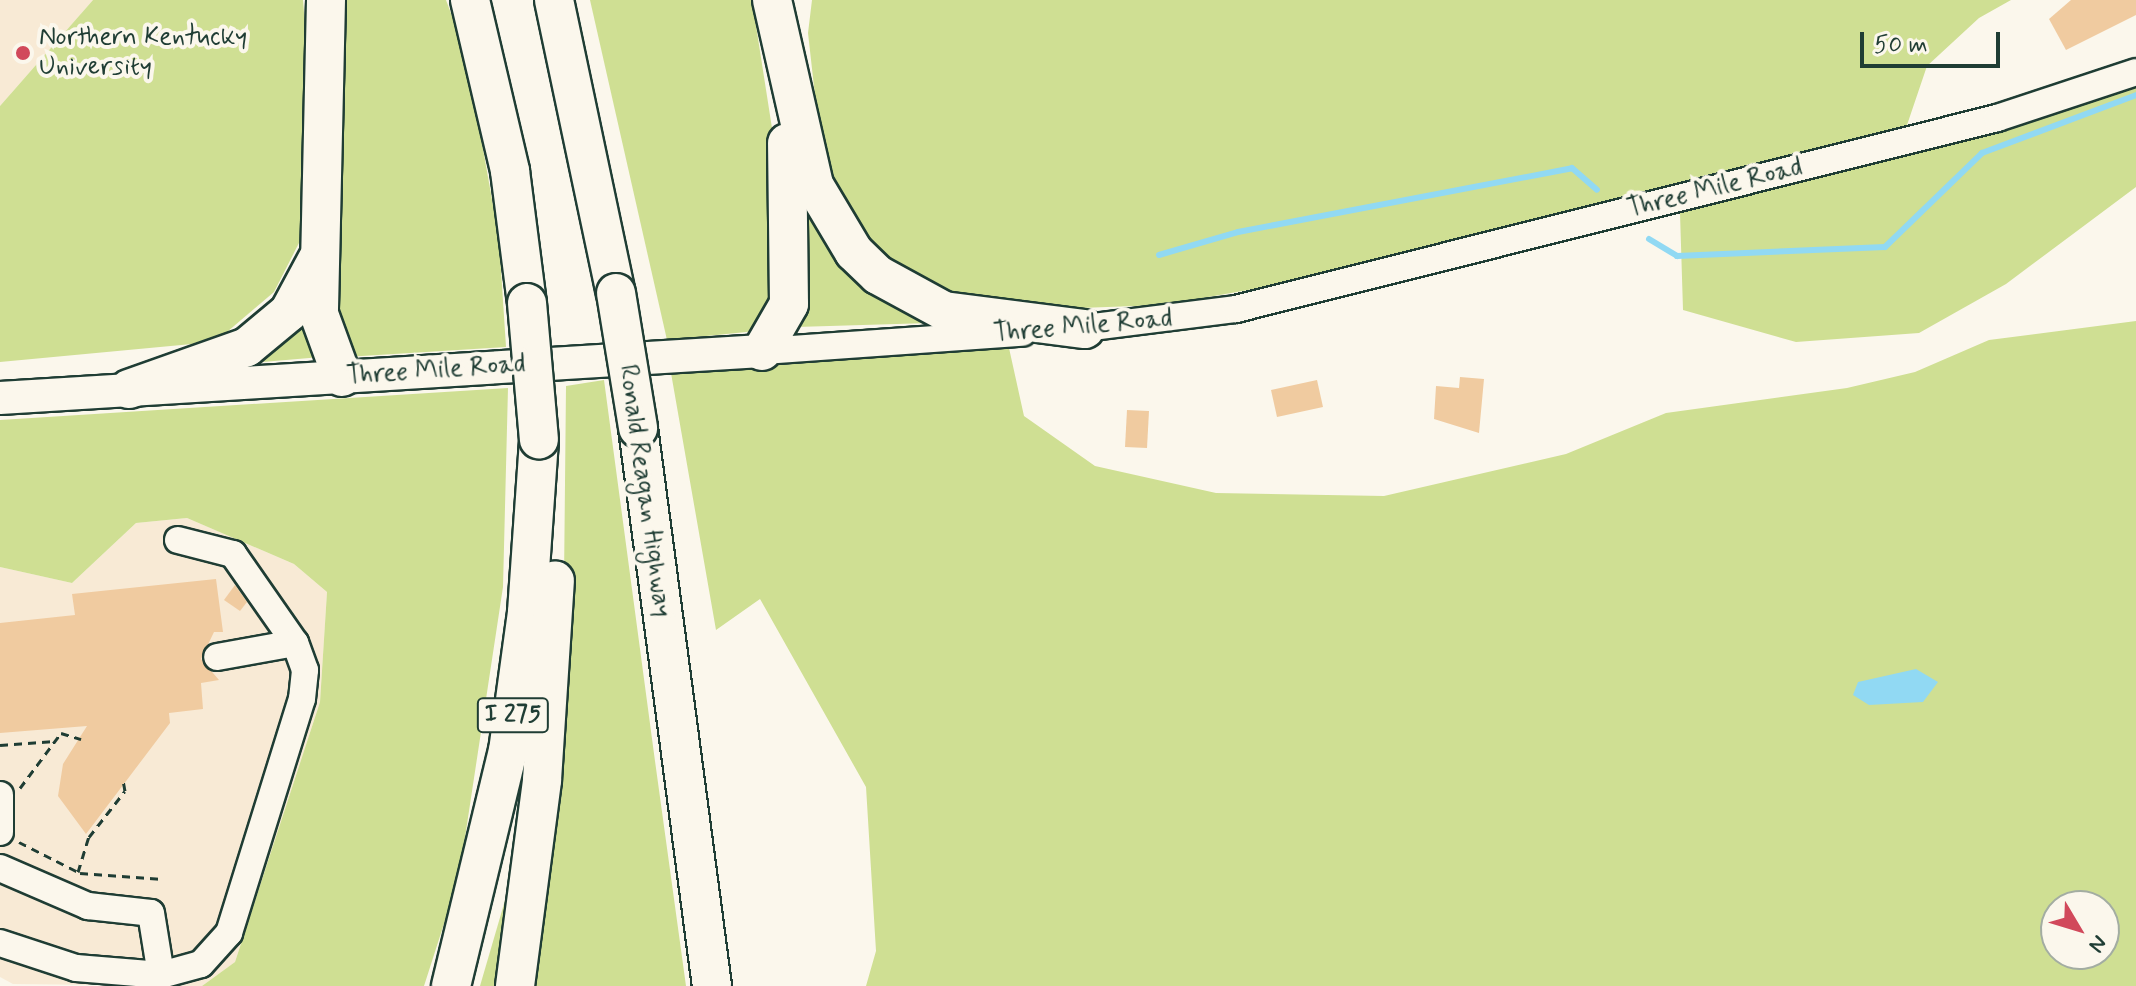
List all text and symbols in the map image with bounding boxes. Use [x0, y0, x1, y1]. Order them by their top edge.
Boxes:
scale bar [1864, 16, 2004, 66]
place label: Northern Kentucky University [39, 22, 252, 84]
text: 50 m [1874, 30, 1928, 61]
marker: Northern Kentucky University [14, 44, 32, 62]
street label: Three Mile Road [1626, 153, 1804, 225]
street label: Three Mile Road [994, 304, 1172, 350]
street label: Three Mile Road [348, 349, 524, 393]
street label: Ronald Reagan Highway [610, 358, 678, 624]
road number: I 275 [475, 695, 551, 735]
north arrow [2040, 890, 2120, 970]
text: N [2082, 929, 2113, 958]

